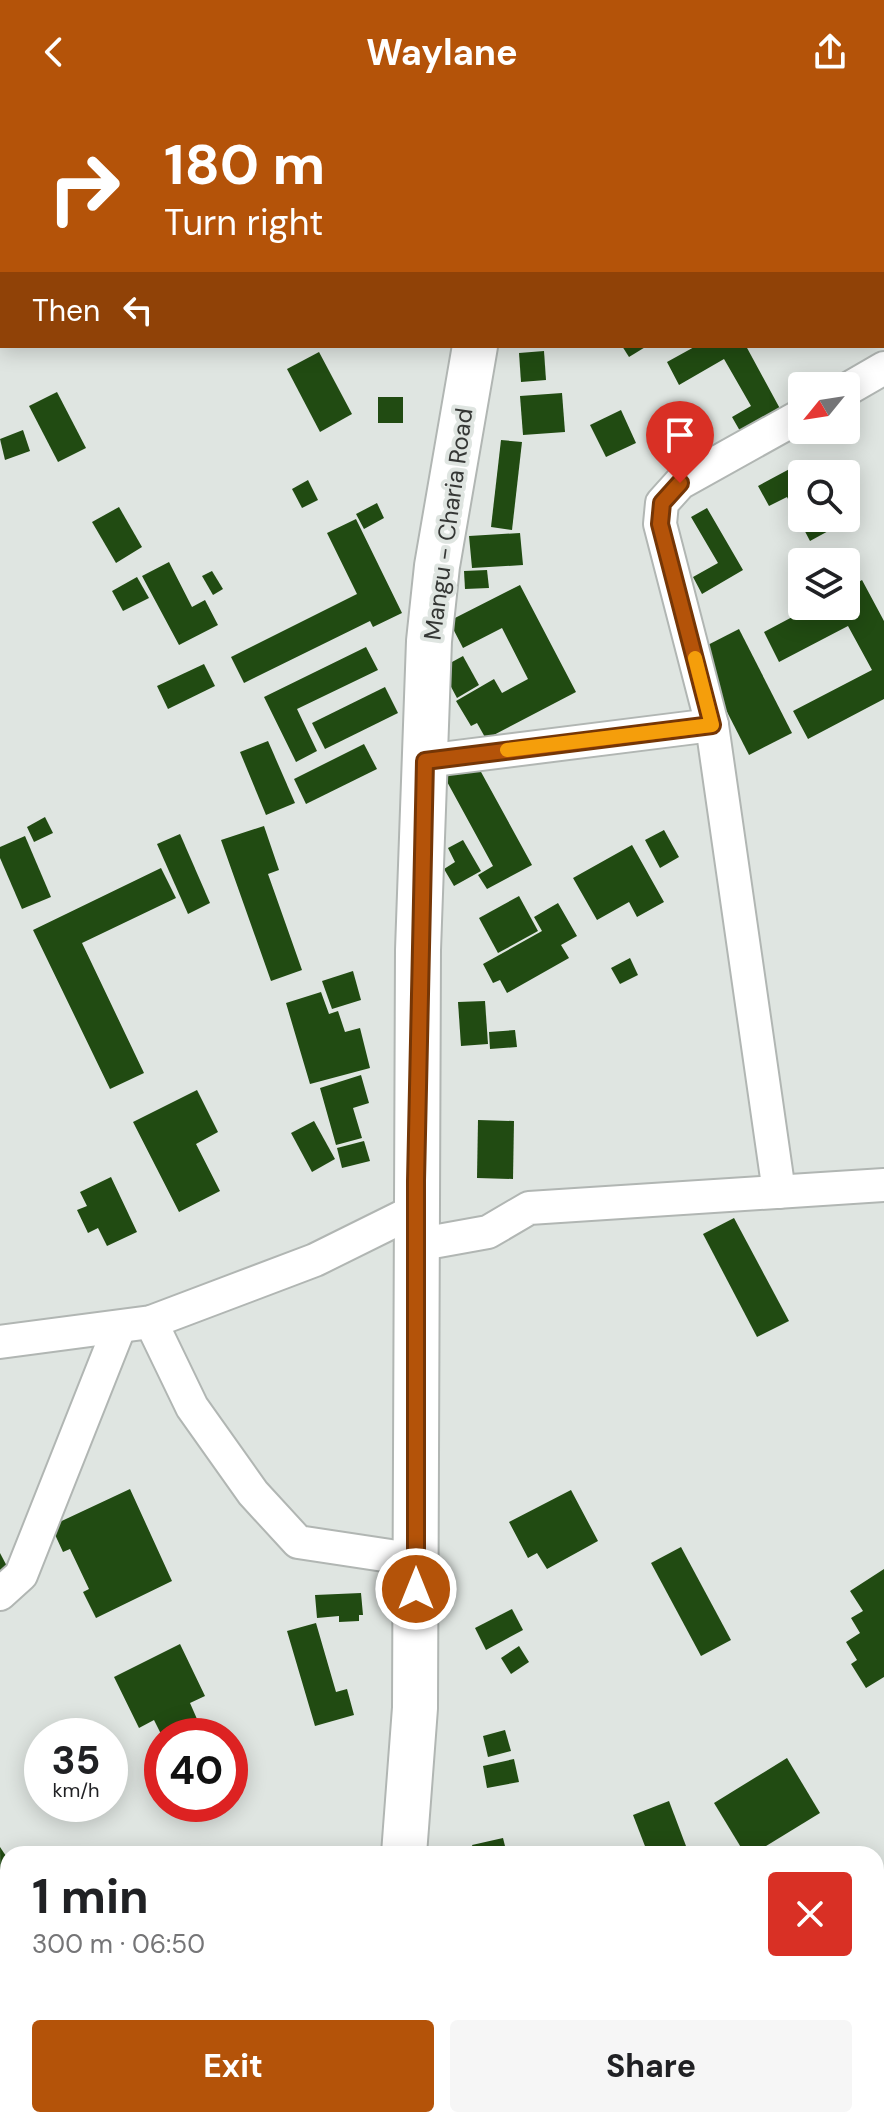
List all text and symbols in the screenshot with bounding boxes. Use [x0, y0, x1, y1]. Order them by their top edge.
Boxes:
text: Waylane [366, 29, 518, 76]
icon: back [32, 30, 76, 74]
icon: share [808, 30, 852, 74]
text: 180 m [164, 128, 325, 201]
icon: right [32, 136, 136, 240]
text: Turn right [164, 199, 323, 246]
icon: left [116, 288, 160, 332]
text: Then [32, 291, 100, 330]
north arrow [788, 372, 860, 444]
map controls [788, 372, 860, 620]
pin [646, 401, 714, 483]
street label: Mangu - Charia Road [416, 406, 480, 642]
icon: arrive [658, 413, 702, 457]
button: search [788, 460, 860, 532]
button: layers [788, 548, 860, 620]
position arrow [374, 1547, 458, 1631]
speed limit sign: 40 [144, 1718, 248, 1822]
text: 35 [52, 1734, 101, 1786]
text: km/h [52, 1777, 100, 1803]
text: 1 min [32, 1865, 149, 1928]
button: close [768, 1872, 852, 1956]
text: 300 m · 06:50 [32, 1927, 205, 1961]
button: Exit [32, 2020, 434, 2112]
button: Share [450, 2020, 852, 2112]

